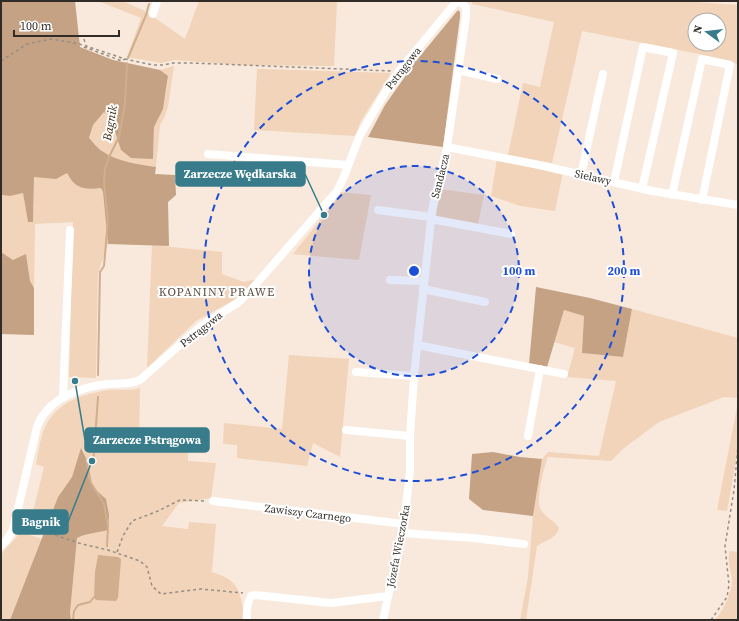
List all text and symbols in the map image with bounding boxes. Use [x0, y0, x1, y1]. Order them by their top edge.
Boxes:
scale bar [14, 12, 119, 38]
north arrow [687, 12, 727, 52]
text: 100 m [20, 18, 52, 34]
text: N [690, 24, 706, 35]
street label: Pstrągowa [382, 44, 425, 93]
water label: Bagnik [99, 104, 121, 143]
street label: Sandacza [428, 152, 453, 200]
callout: Zarzecze Wędkarska [176, 162, 305, 186]
text: Zarzecze Wędkarska [184, 166, 297, 182]
street label: Sielawy [573, 166, 613, 189]
text: 100 m [503, 263, 536, 279]
text: 200 m [608, 263, 641, 279]
centre of rings [407, 264, 421, 278]
district label: KOPANINY PRAWE [159, 284, 275, 300]
street label: Pstrągowa [177, 308, 226, 351]
callout: Zarzecze Pstrągowa [85, 428, 209, 452]
text: Zarzecze Pstrągowa [93, 432, 202, 448]
street label: Zawiszy Czarnego [264, 501, 352, 526]
street label: Józefa Wieczorka [383, 503, 414, 590]
callout: Bagnik [13, 510, 68, 534]
text: Bagnik [22, 514, 61, 530]

